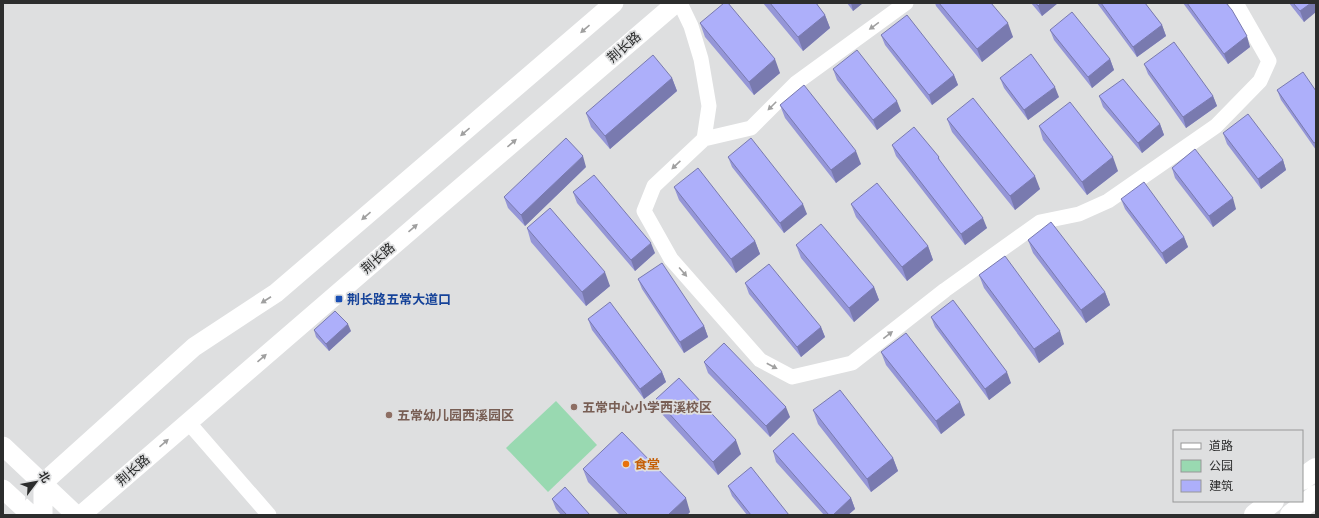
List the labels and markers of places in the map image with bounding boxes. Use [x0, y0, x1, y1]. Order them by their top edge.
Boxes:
place label: 荆长路五常大道口 [347, 292, 451, 307]
marker: 荆长路五常大道口 [334, 294, 344, 304]
place label: 五常中心小学西溪校区 [582, 400, 712, 415]
marker: 五常中心小学西溪校区 [569, 402, 579, 412]
place label: 五常幼儿园西溪园区 [397, 408, 514, 423]
marker: 五常幼儿园西溪园区 [384, 410, 394, 420]
place label: 食堂 [634, 457, 660, 472]
marker: 食堂 [621, 459, 631, 469]

